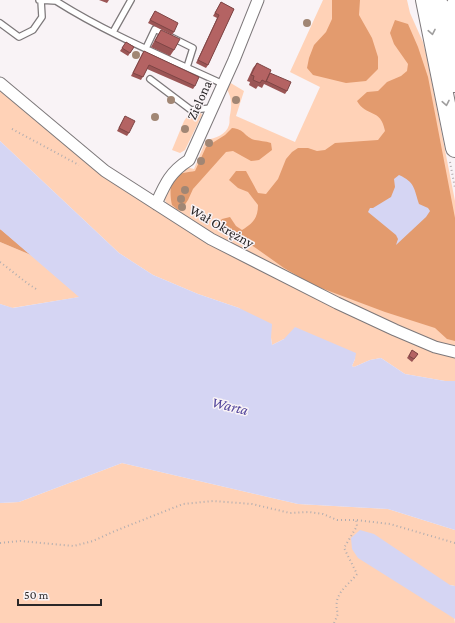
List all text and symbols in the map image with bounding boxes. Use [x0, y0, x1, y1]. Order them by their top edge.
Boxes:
one-way arrow [427, 29, 436, 36]
street label: Zielona [183, 77, 215, 122]
one-way arrow [441, 100, 450, 106]
street label: Wał Okrężny [187, 201, 258, 251]
water label: Warta [210, 394, 250, 418]
scale bar [18, 581, 101, 607]
text: 50 m [24, 588, 49, 602]

